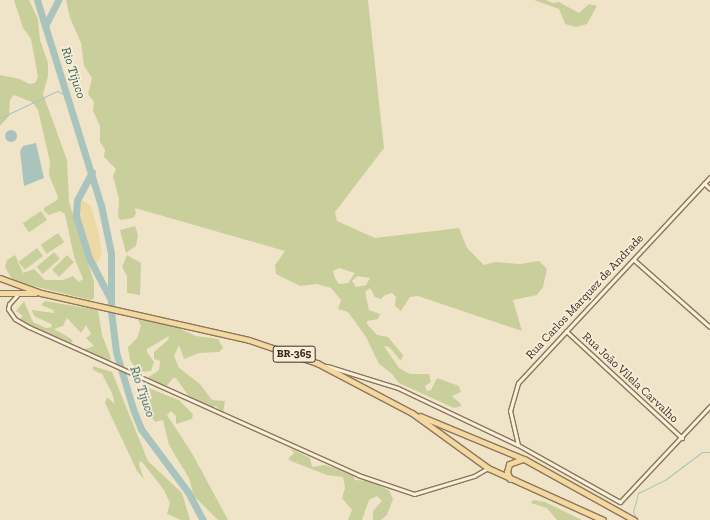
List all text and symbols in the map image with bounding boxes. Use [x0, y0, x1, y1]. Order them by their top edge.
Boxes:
water label: Rio Tijuco [57, 45, 89, 101]
street label: Rua Carlos Marquez de Andrade [523, 231, 647, 363]
street label: Rua João Vilela Carvalho [579, 330, 681, 426]
road number: BR-365 [272, 345, 316, 363]
water label: Rio Tijuco [126, 364, 158, 420]

